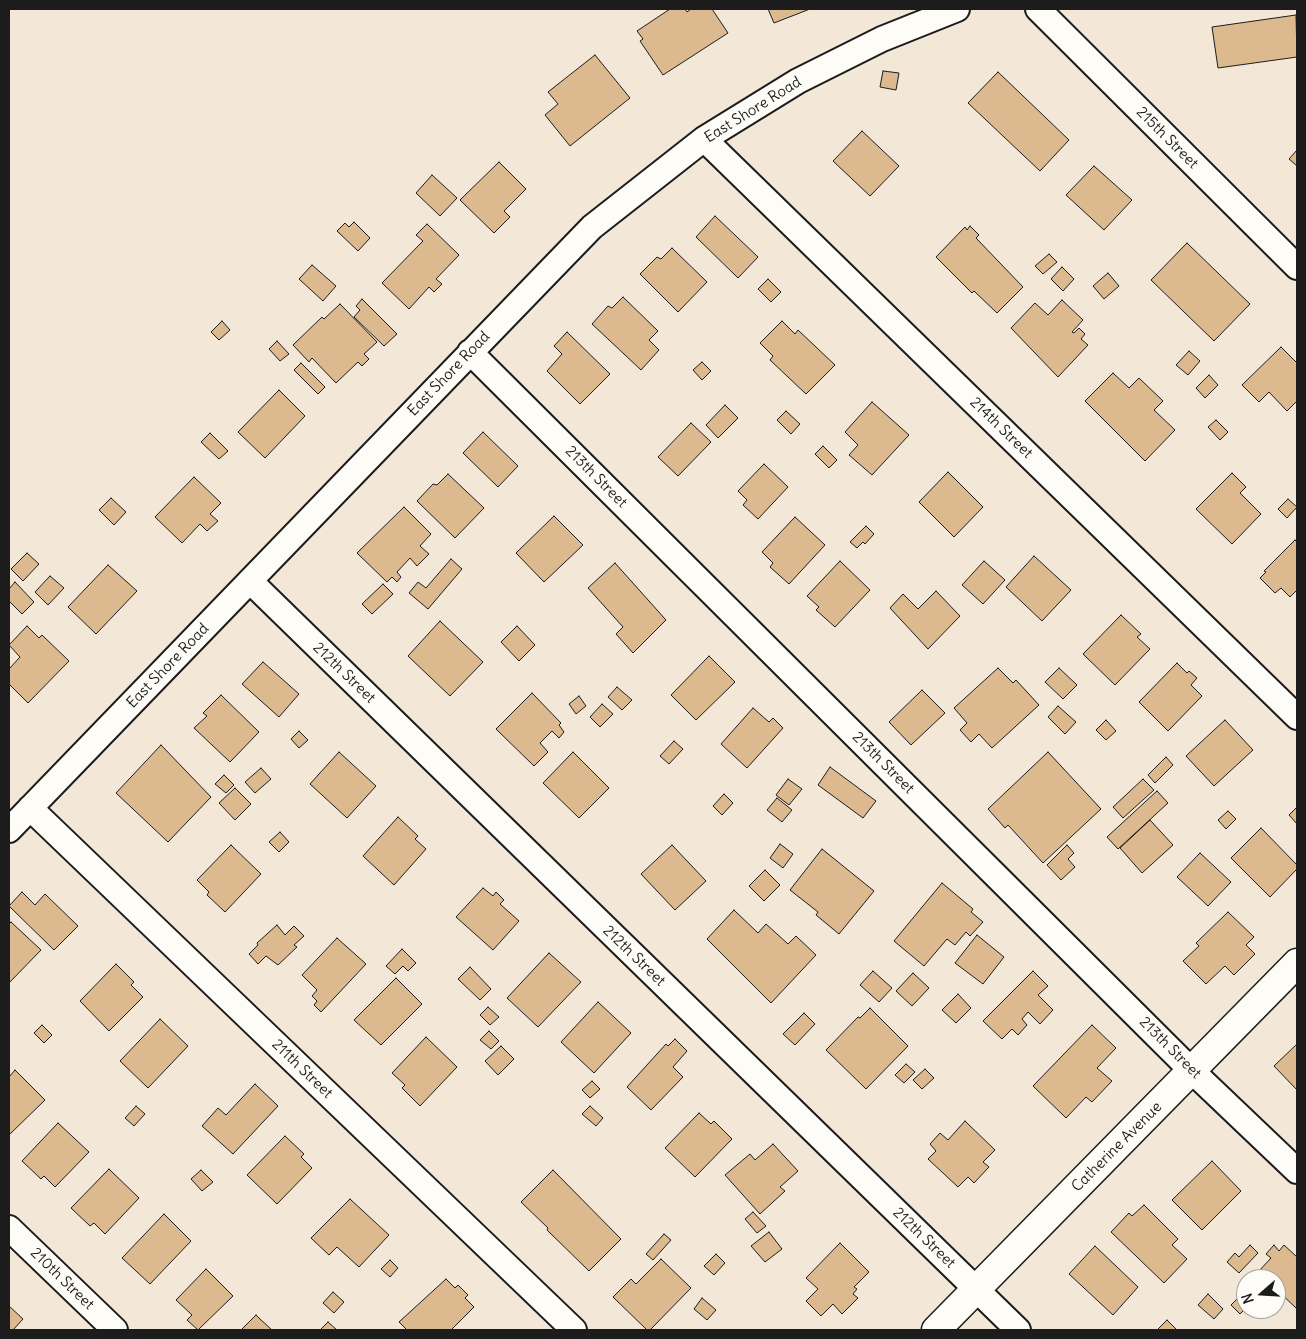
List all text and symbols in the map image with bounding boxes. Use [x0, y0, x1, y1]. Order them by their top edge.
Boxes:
street label: East Shore Road [701, 73, 805, 147]
street label: 215th Street [1132, 103, 1202, 173]
street label: East Shore Road [404, 328, 494, 420]
street label: 214th Street [966, 394, 1036, 462]
street label: 213th Street [561, 442, 631, 512]
street label: East Shore Road [123, 620, 213, 712]
street label: 212th Street [309, 639, 379, 707]
street label: 213th Street [848, 728, 918, 798]
street label: 212th Street [599, 922, 669, 990]
street label: 213th Street [1135, 1013, 1205, 1083]
street label: 211th Street [268, 1036, 336, 1102]
street label: Catherine Avenue [1068, 1098, 1166, 1196]
street label: 212th Street [889, 1204, 959, 1272]
street label: 210th Street [26, 1244, 98, 1314]
north arrow [1236, 1269, 1286, 1319]
text: N [1238, 1291, 1258, 1306]

